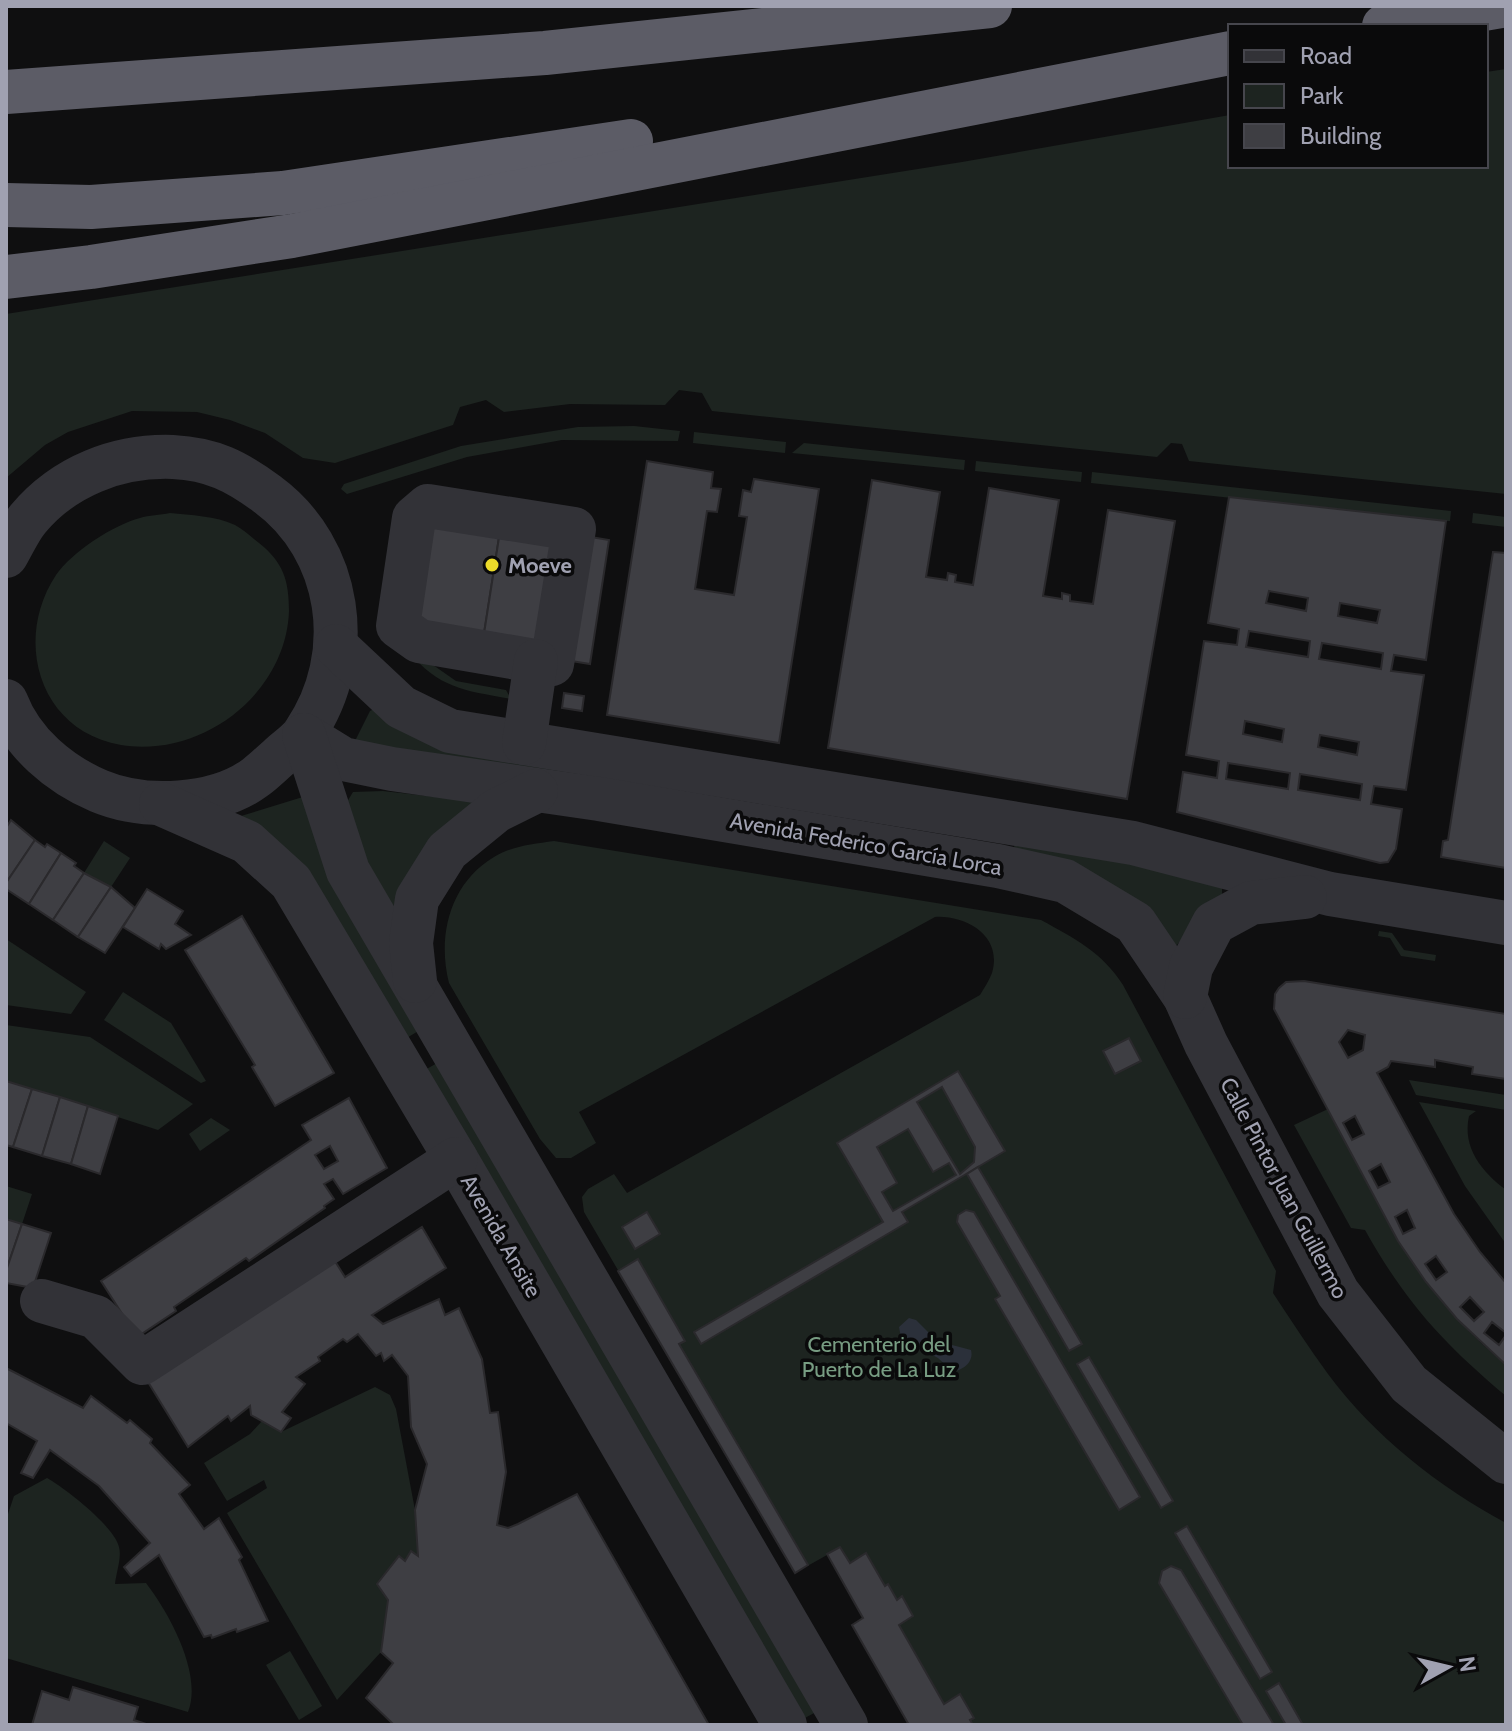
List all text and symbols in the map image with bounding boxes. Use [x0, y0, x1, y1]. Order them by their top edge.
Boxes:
legend [1228, 24, 1488, 168]
text: Road [1300, 41, 1352, 70]
text: Park [1300, 81, 1343, 110]
text: Building [1300, 121, 1382, 150]
place label: Moeve [508, 552, 572, 579]
marker: Moeve [483, 556, 501, 574]
street label: Avenida Federico García Lorca [728, 807, 1004, 881]
street label: Calle Pintor Juan Guillermo [1214, 1073, 1354, 1303]
street label: Avenida Ansite [455, 1170, 547, 1302]
park label: Cementerio del Puerto de La Luz [802, 1331, 956, 1383]
north arrow [1408, 1627, 1488, 1707]
text: N [1453, 1655, 1482, 1674]

